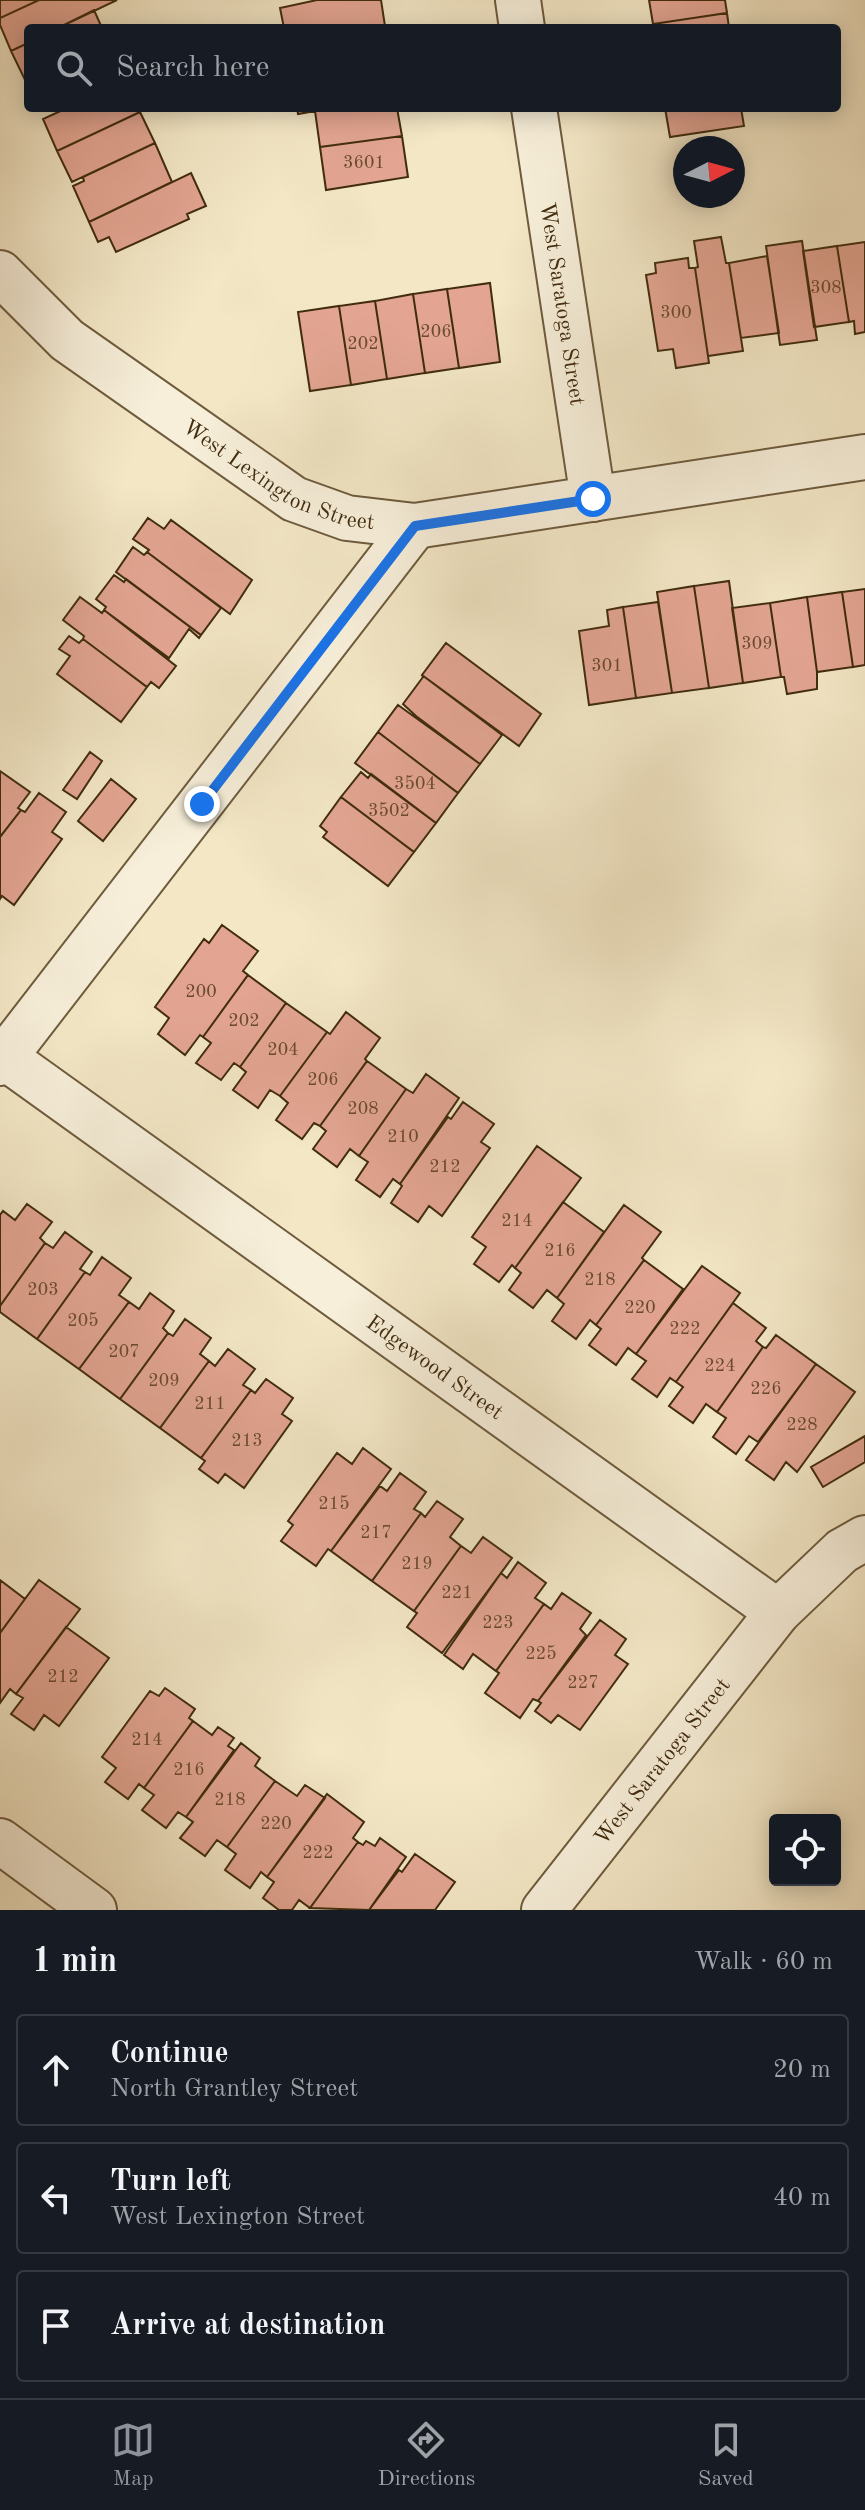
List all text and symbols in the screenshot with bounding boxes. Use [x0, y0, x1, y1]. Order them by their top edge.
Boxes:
search box [24, 24, 841, 112]
icon: search [52, 46, 96, 90]
text: Search here [116, 53, 270, 83]
north arrow [673, 136, 745, 208]
house number: 3601 [343, 154, 385, 172]
street label: West Saratoga Street [535, 201, 588, 407]
house number: 308 [810, 279, 842, 297]
house number: 300 [660, 304, 692, 322]
house number: 206 [420, 323, 452, 341]
house number: 202 [347, 335, 379, 353]
street label: West Lexington Street [178, 416, 376, 534]
route start [575, 481, 611, 517]
house number: 309 [741, 635, 773, 653]
house number: 301 [591, 657, 623, 675]
house number: 3504 [394, 775, 436, 793]
route end [184, 786, 220, 822]
house number: 3502 [368, 802, 410, 820]
house number: 200 [185, 983, 217, 1001]
house number: 202 [228, 1012, 260, 1030]
house number: 204 [267, 1041, 299, 1059]
house number: 206 [307, 1071, 339, 1089]
house number: 208 [347, 1100, 379, 1118]
house number: 210 [387, 1128, 419, 1146]
house number: 212 [429, 1158, 461, 1176]
house number: 214 [501, 1212, 533, 1230]
house number: 216 [544, 1242, 576, 1260]
house number: 218 [584, 1271, 616, 1289]
house number: 203 [27, 1281, 59, 1299]
house number: 220 [624, 1299, 656, 1317]
house number: 205 [67, 1312, 99, 1330]
street label: Edgewood Street [362, 1312, 507, 1424]
house number: 222 [669, 1320, 701, 1338]
house number: 207 [108, 1343, 140, 1361]
house number: 224 [704, 1357, 736, 1375]
house number: 209 [148, 1372, 180, 1390]
house number: 226 [750, 1380, 782, 1398]
house number: 211 [194, 1395, 226, 1413]
house number: 228 [786, 1416, 818, 1434]
house number: 213 [231, 1432, 263, 1450]
house number: 215 [318, 1495, 350, 1513]
house number: 217 [360, 1524, 392, 1542]
house number: 219 [401, 1555, 433, 1573]
house number: 221 [441, 1584, 473, 1602]
house number: 223 [482, 1614, 514, 1632]
house number: 225 [525, 1645, 557, 1663]
house number: 212 [47, 1668, 79, 1686]
house number: 227 [567, 1674, 599, 1692]
street label: West Saratoga Street [591, 1674, 735, 1849]
house number: 214 [131, 1731, 163, 1749]
house number: 216 [173, 1761, 205, 1779]
house number: 218 [214, 1791, 246, 1809]
map controls [769, 1814, 841, 1886]
button: locate [769, 1814, 841, 1886]
house number: 220 [260, 1815, 292, 1833]
house number: 222 [302, 1844, 334, 1862]
text: 1 min [32, 1945, 117, 1979]
text: Walk · 60 m [694, 1949, 833, 1975]
text: Continue [110, 2039, 229, 2069]
icon: ahead [34, 2048, 78, 2092]
text: 20 m [773, 2057, 831, 2083]
text: North Grantley Street [110, 2076, 358, 2102]
text: Turn left [110, 2167, 231, 2197]
icon: left [34, 2176, 78, 2220]
text: 40 m [773, 2185, 831, 2211]
text: West Lexington Street [110, 2204, 365, 2230]
icon: arrive [34, 2304, 78, 2348]
text: Arrive at destination [110, 2311, 385, 2341]
tab: Map [111, 2418, 155, 2493]
tab: Directions [378, 2418, 475, 2493]
tab: Saved [698, 2418, 754, 2493]

